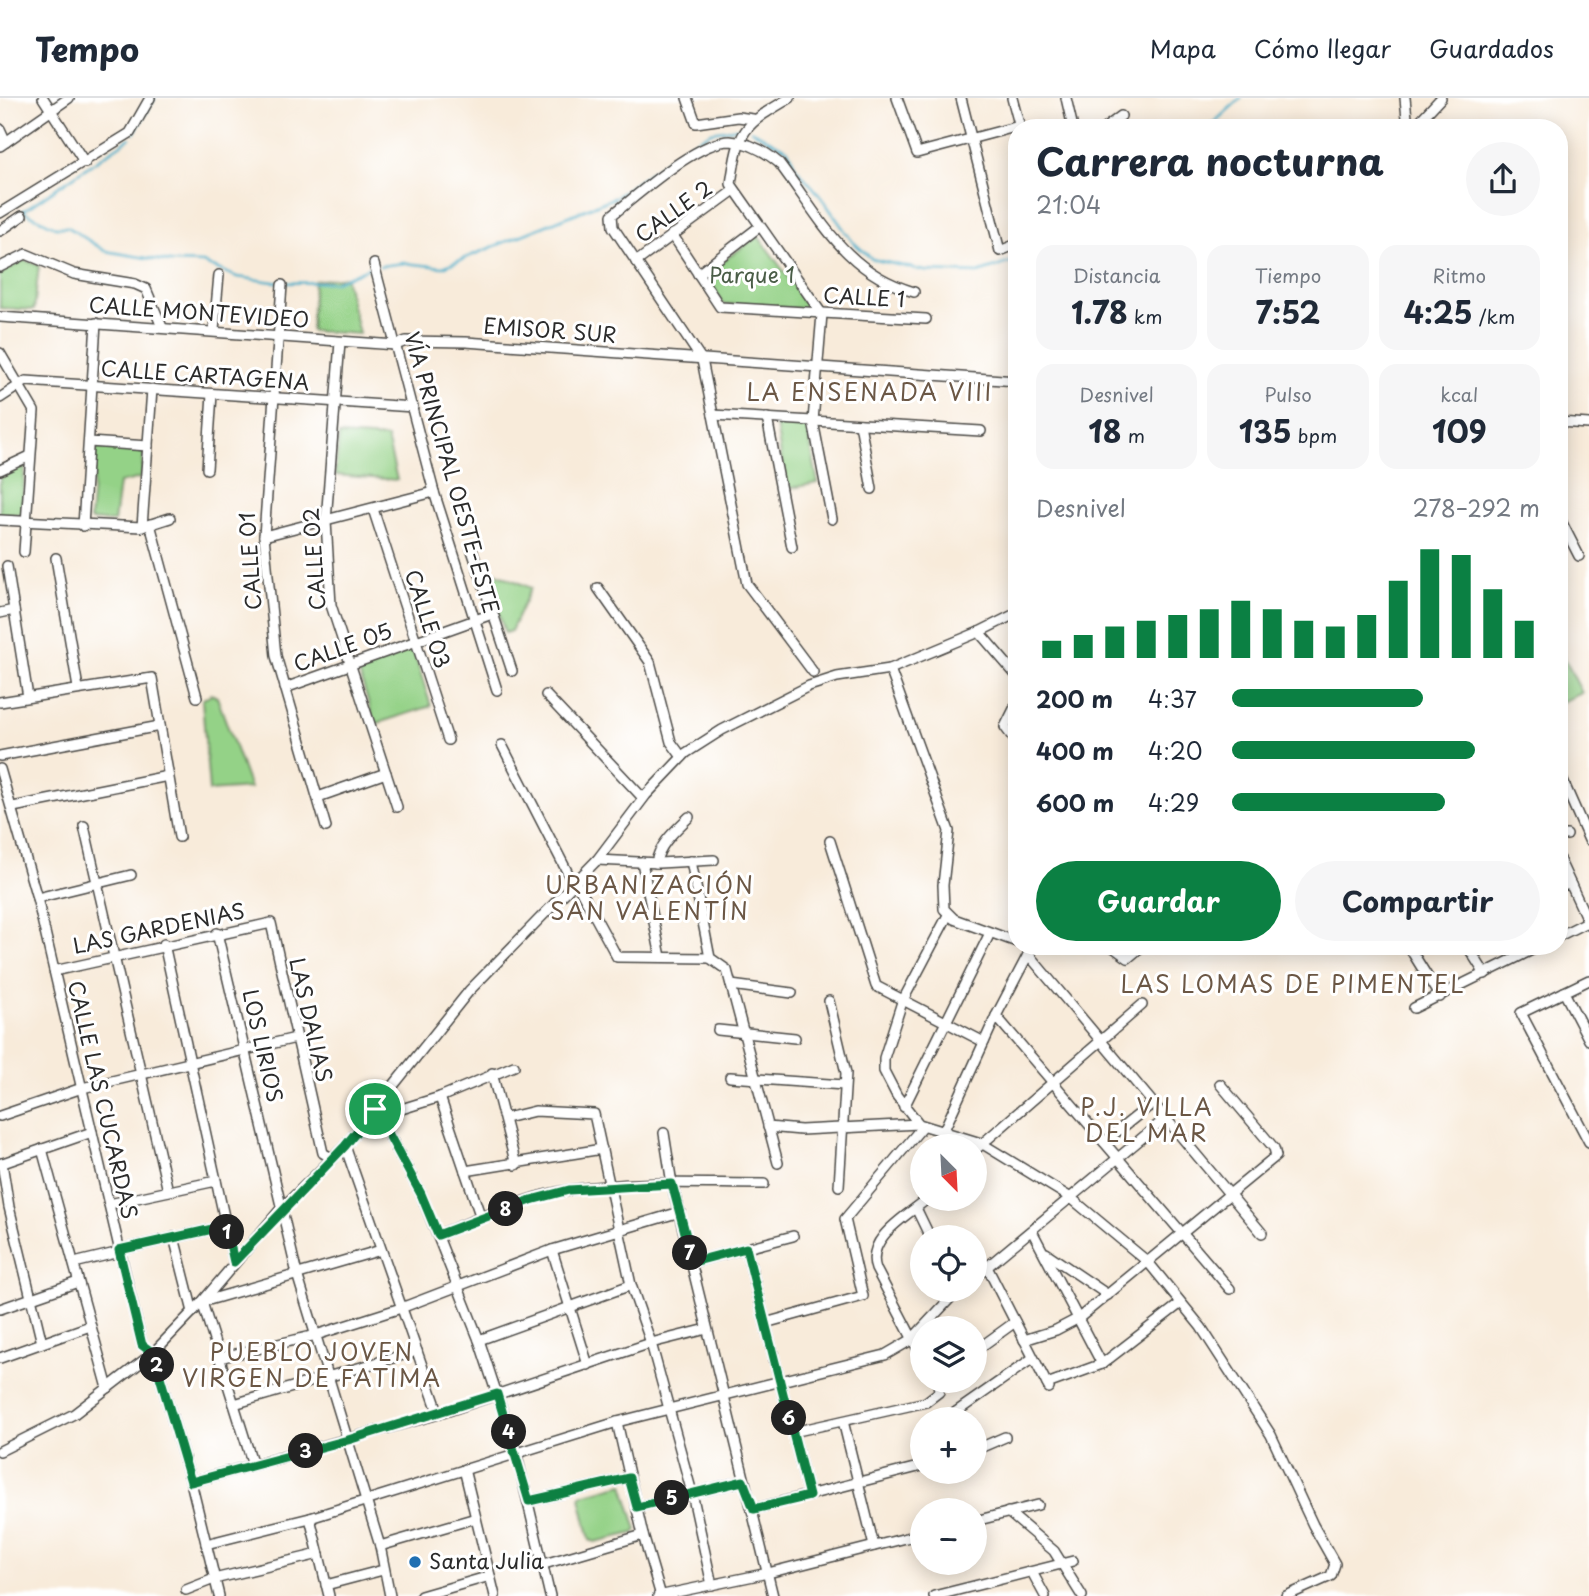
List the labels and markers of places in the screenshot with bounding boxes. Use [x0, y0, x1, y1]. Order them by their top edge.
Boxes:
pin [345, 1079, 405, 1139]
pin: 8 [489, 1192, 524, 1226]
pin: 1 [210, 1214, 244, 1250]
pin: 7 [672, 1236, 708, 1270]
pin: 2 [140, 1348, 174, 1382]
pin: 6 [772, 1400, 806, 1436]
pin: 4 [491, 1414, 526, 1450]
pin: 3 [288, 1434, 324, 1468]
pin: 5 [654, 1480, 690, 1516]
place label: Santa Julia [429, 1544, 544, 1576]
marker: Santa Julia [407, 1554, 423, 1570]

